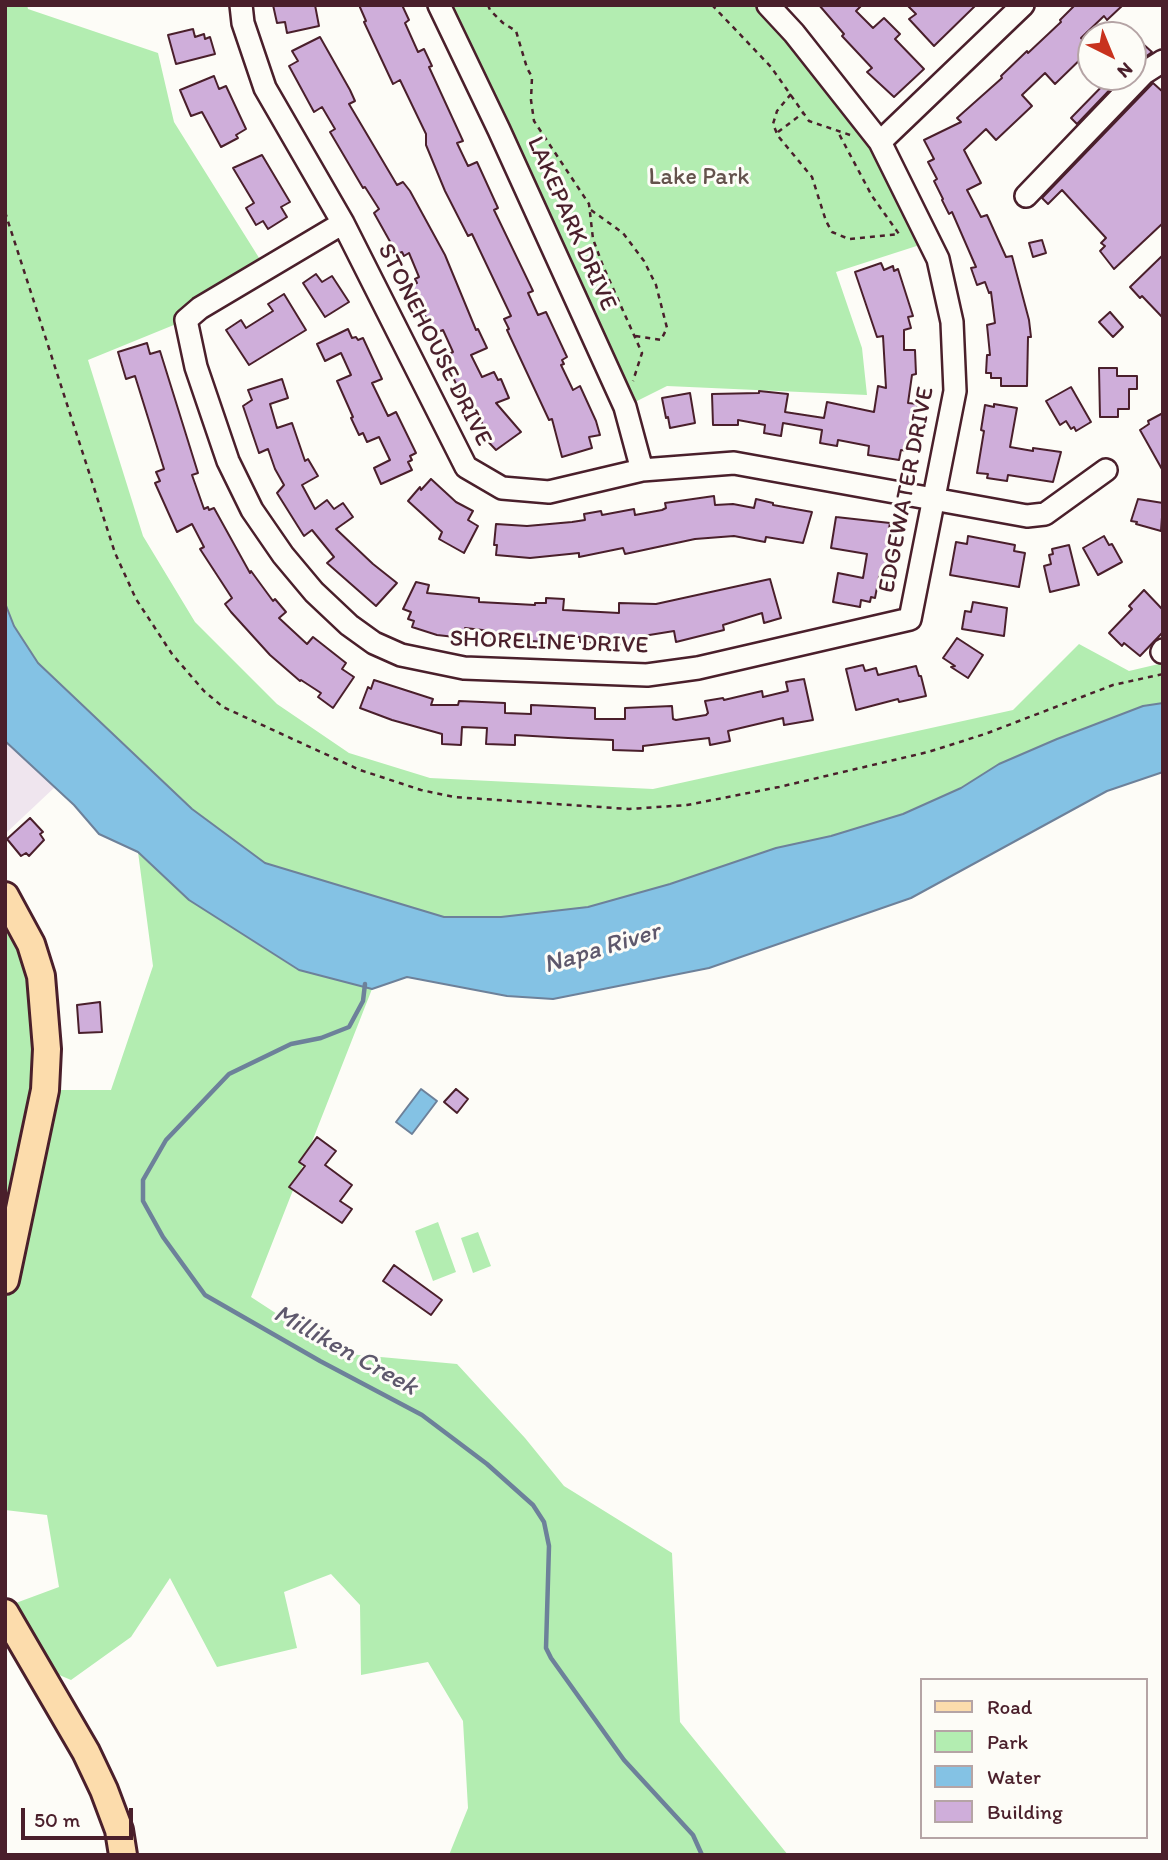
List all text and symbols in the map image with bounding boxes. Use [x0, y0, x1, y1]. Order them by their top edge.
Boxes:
north arrow [1077, 21, 1147, 91]
text: N [1113, 57, 1138, 83]
street label: LAKEPARK DRIVE [520, 132, 622, 316]
park label: Lake Park [648, 164, 750, 192]
street label: STONEHOUSE DRIVE [370, 239, 498, 451]
street label: EDGEWATER DRIVE [873, 385, 941, 595]
street label: SHORELINE DRIVE [449, 625, 649, 661]
water label: Napa River [540, 917, 664, 981]
water label: Milliken Creek [268, 1299, 422, 1403]
legend [920, 1678, 1147, 1839]
text: Road [987, 1694, 1032, 1719]
text: Park [987, 1729, 1028, 1754]
text: Water [987, 1764, 1041, 1789]
scale bar [24, 1794, 136, 1838]
text: Building [987, 1799, 1063, 1824]
text: 50 m [34, 1807, 80, 1832]

